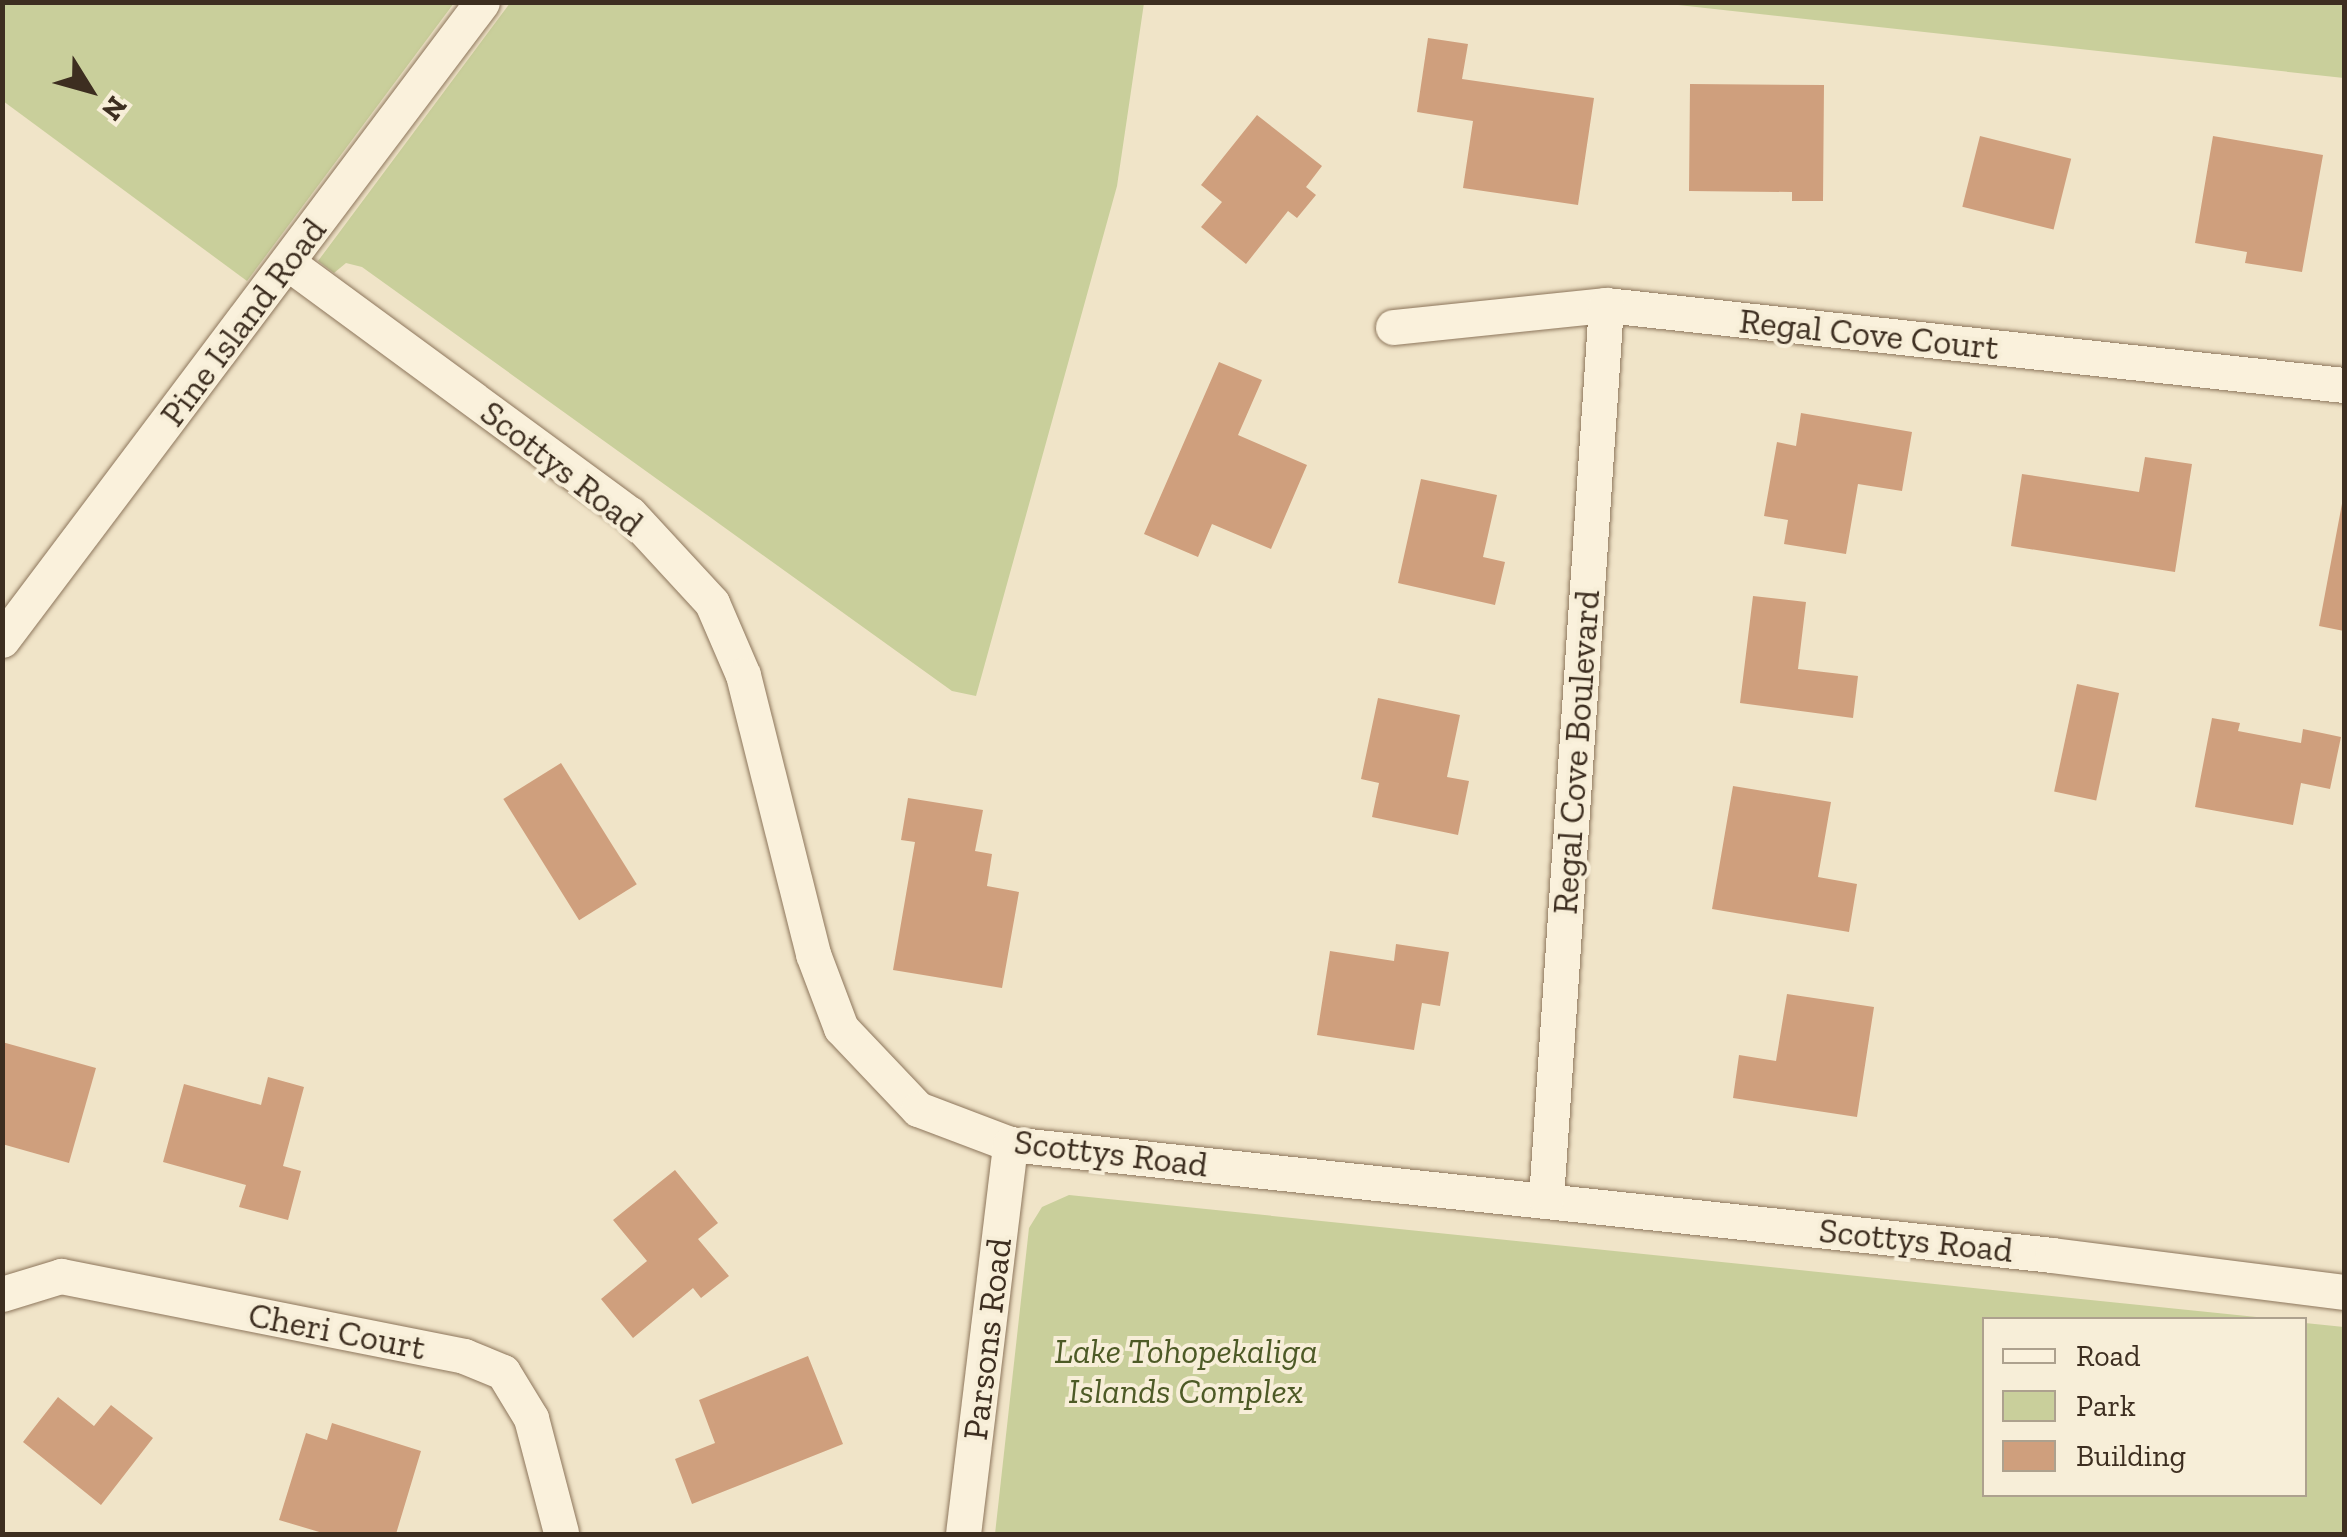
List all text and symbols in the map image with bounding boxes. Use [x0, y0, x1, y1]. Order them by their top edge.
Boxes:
north arrow [40, 40, 140, 140]
text: N [95, 90, 134, 127]
street label: Pine Island Road [151, 210, 335, 434]
street label: Regal Cove Court [1737, 300, 2001, 368]
street label: Scottys Road [472, 392, 652, 544]
street label: Regal Cove Boulevard [1544, 588, 1608, 916]
street label: Scottys Road [1012, 1120, 1210, 1186]
street label: Scottys Road [1817, 1209, 2015, 1271]
street label: Parsons Road [954, 1236, 1020, 1442]
street label: Cheri Court [245, 1293, 429, 1369]
legend [1982, 1317, 2307, 1497]
park label: Lake Tohopekaliga Islands Complex [1054, 1330, 1318, 1412]
text: Road [2076, 1338, 2141, 1374]
text: Park [2076, 1388, 2136, 1424]
text: Building [2076, 1438, 2186, 1474]

